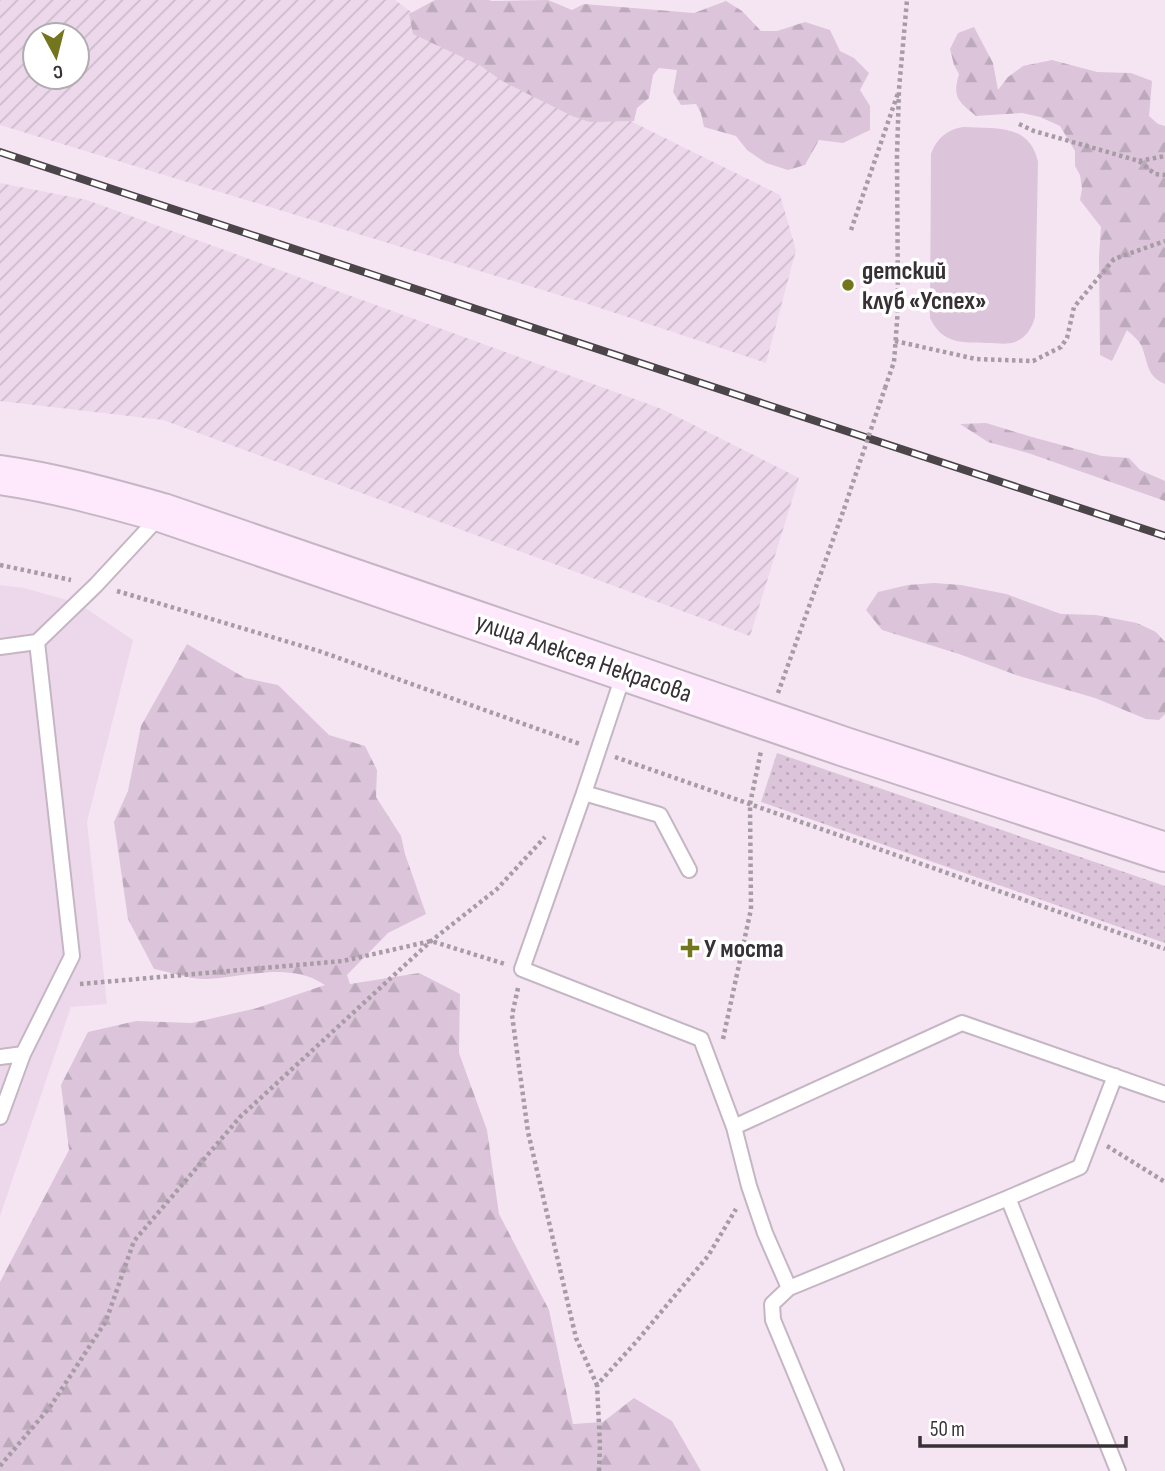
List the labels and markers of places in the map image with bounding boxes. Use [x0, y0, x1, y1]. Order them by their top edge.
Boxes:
place label: детский клуб «Успех» [862, 256, 986, 317]
marker: детский клуб «Успех» [840, 277, 856, 293]
place label: У моста [704, 934, 784, 965]
marker: У моста [682, 940, 698, 956]

